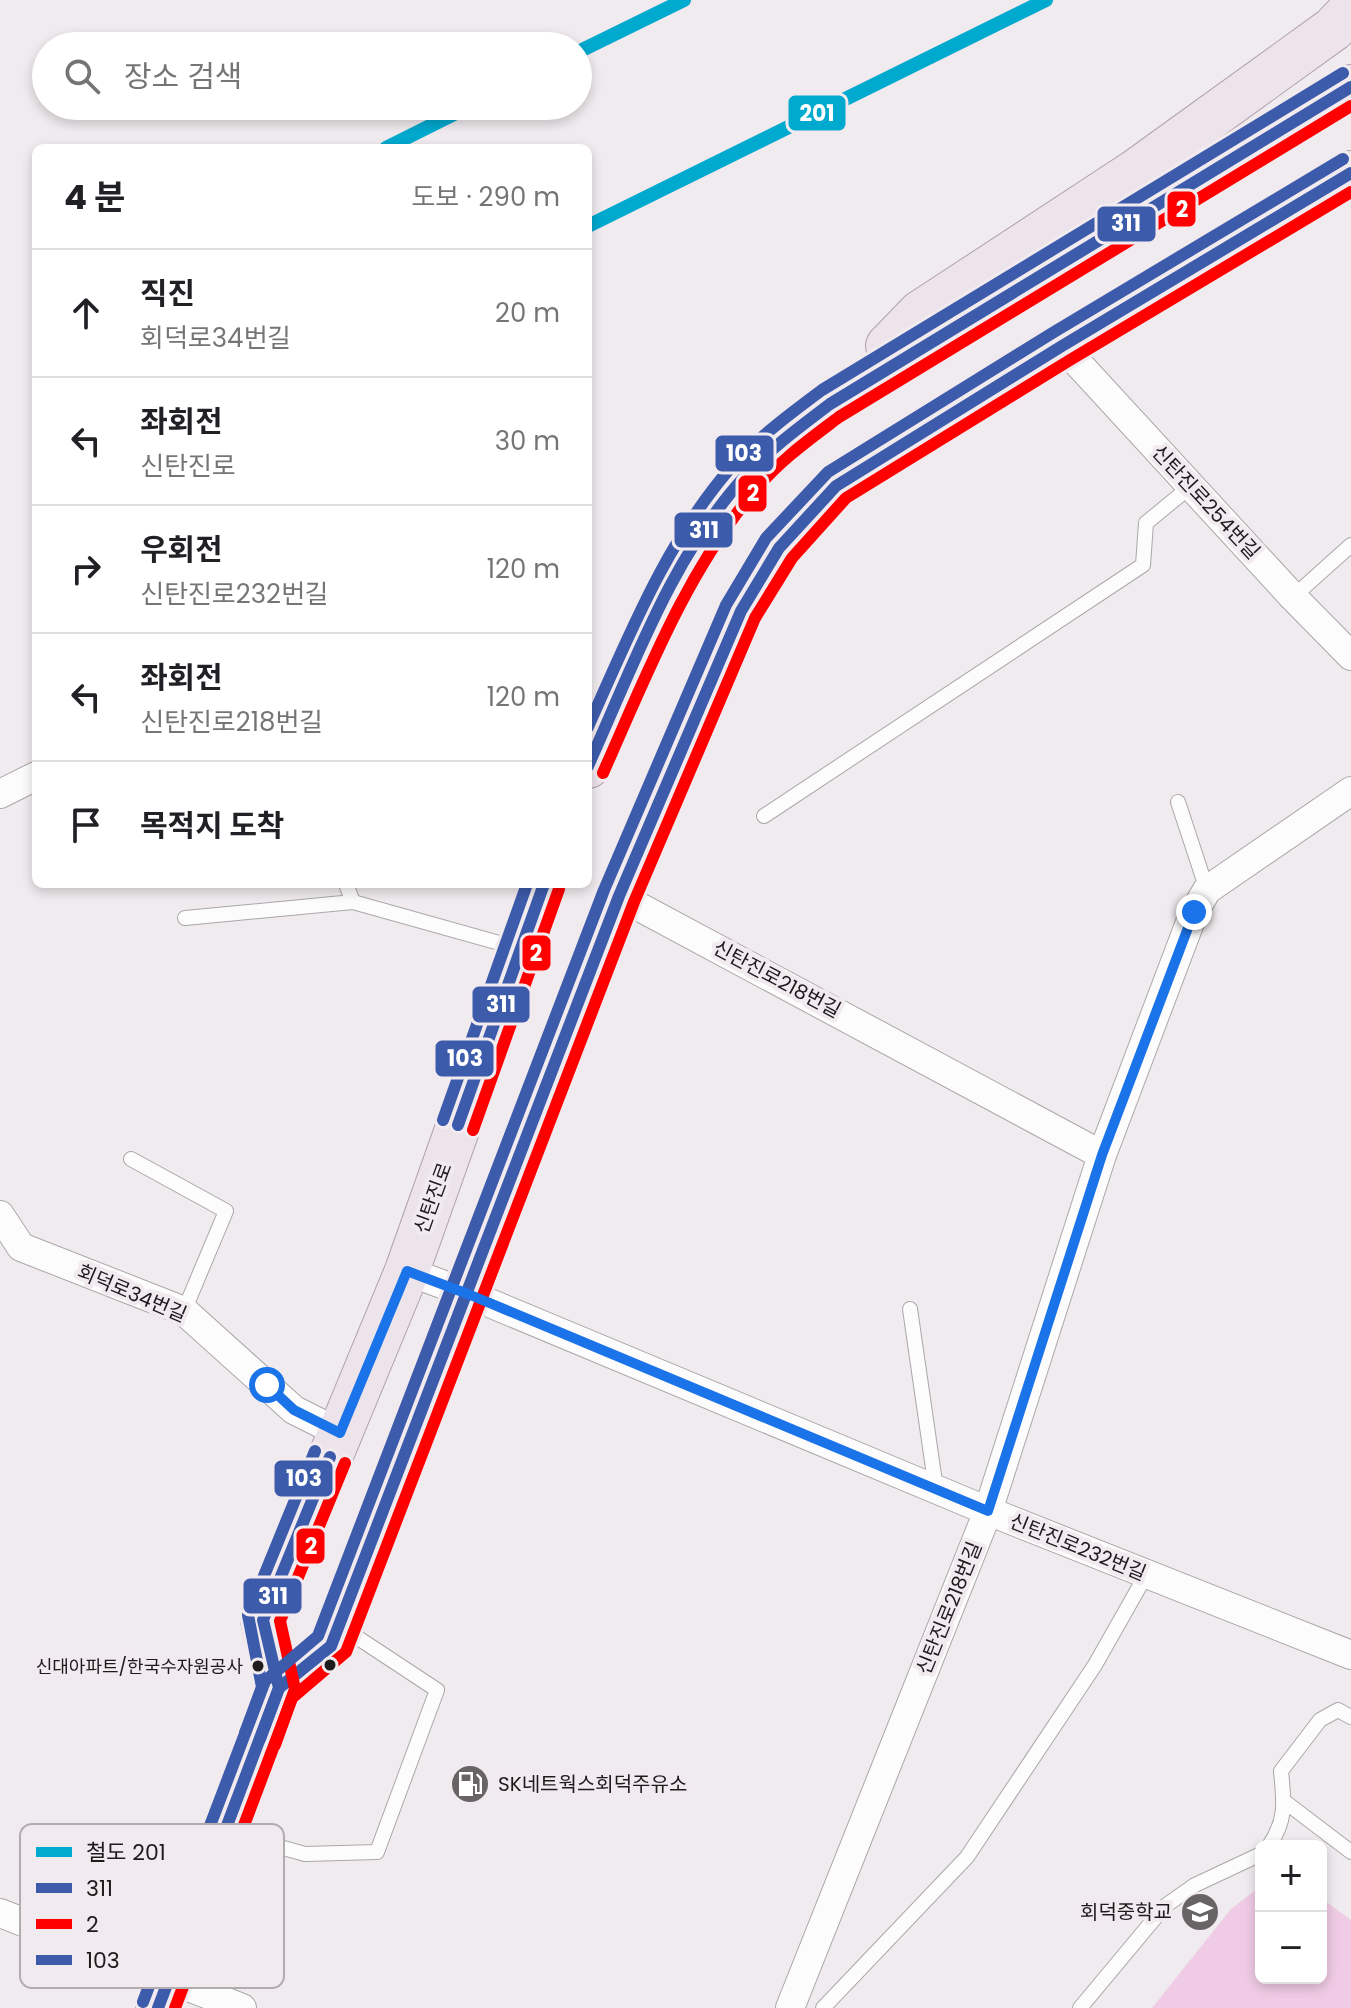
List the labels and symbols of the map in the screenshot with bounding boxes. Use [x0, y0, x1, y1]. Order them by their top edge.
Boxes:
line badge: 201 [787, 94, 847, 132]
text: 201 [799, 98, 835, 129]
line badge: 2 [1166, 190, 1197, 228]
text: 2 [1176, 194, 1188, 225]
line badge: 311 [1096, 205, 1157, 243]
text: 311 [1111, 208, 1141, 239]
line badge: 103 [714, 434, 775, 473]
text: 103 [726, 438, 762, 469]
street label: 신탄진로254번길 [1146, 439, 1266, 565]
line badge: 2 [737, 474, 768, 513]
text: 2 [747, 478, 759, 509]
line badge: 311 [673, 511, 734, 549]
text: 311 [689, 515, 719, 546]
route end [1176, 894, 1212, 930]
line badge: 2 [521, 934, 552, 972]
street label: 신탄진로218번길 [708, 934, 846, 1024]
text: 2 [530, 938, 542, 969]
line badge: 311 [471, 985, 531, 1024]
text: 311 [486, 989, 516, 1020]
line badge: 103 [434, 1039, 495, 1078]
text: 103 [447, 1043, 483, 1074]
street label: 신탄진로 [407, 1159, 459, 1237]
street label: 회덕로34번길 [73, 1257, 191, 1329]
route start [249, 1367, 285, 1403]
line badge: 103 [273, 1459, 334, 1498]
text: 103 [286, 1463, 322, 1494]
street label: 신탄진로232번길 [1005, 1507, 1151, 1587]
line badge: 2 [295, 1527, 326, 1565]
text: 2 [305, 1531, 317, 1562]
street label: 신탄진로218번길 [910, 1537, 988, 1679]
line badge: 311 [242, 1577, 303, 1615]
text: 311 [258, 1581, 288, 1612]
place label: 신대아파트/한국수자원공사 [36, 1654, 243, 1679]
unlabelled marker [322, 1657, 338, 1673]
marker: 신대아파트/한국수자원공사 [250, 1658, 266, 1674]
fuel station icon: SK네트웍스회덕주유소 [449, 1763, 491, 1805]
place label: SK네트웍스회덕주유소 [498, 1770, 687, 1798]
legend [20, 1824, 284, 1988]
text: 철도 201 [86, 1837, 166, 1868]
text: 311 [86, 1873, 113, 1904]
school or university icon: 회덕중학교 [1179, 1891, 1221, 1933]
place label: 회덕중학교 [1080, 1898, 1172, 1926]
text: 2 [86, 1909, 99, 1940]
text: 103 [86, 1945, 120, 1976]

